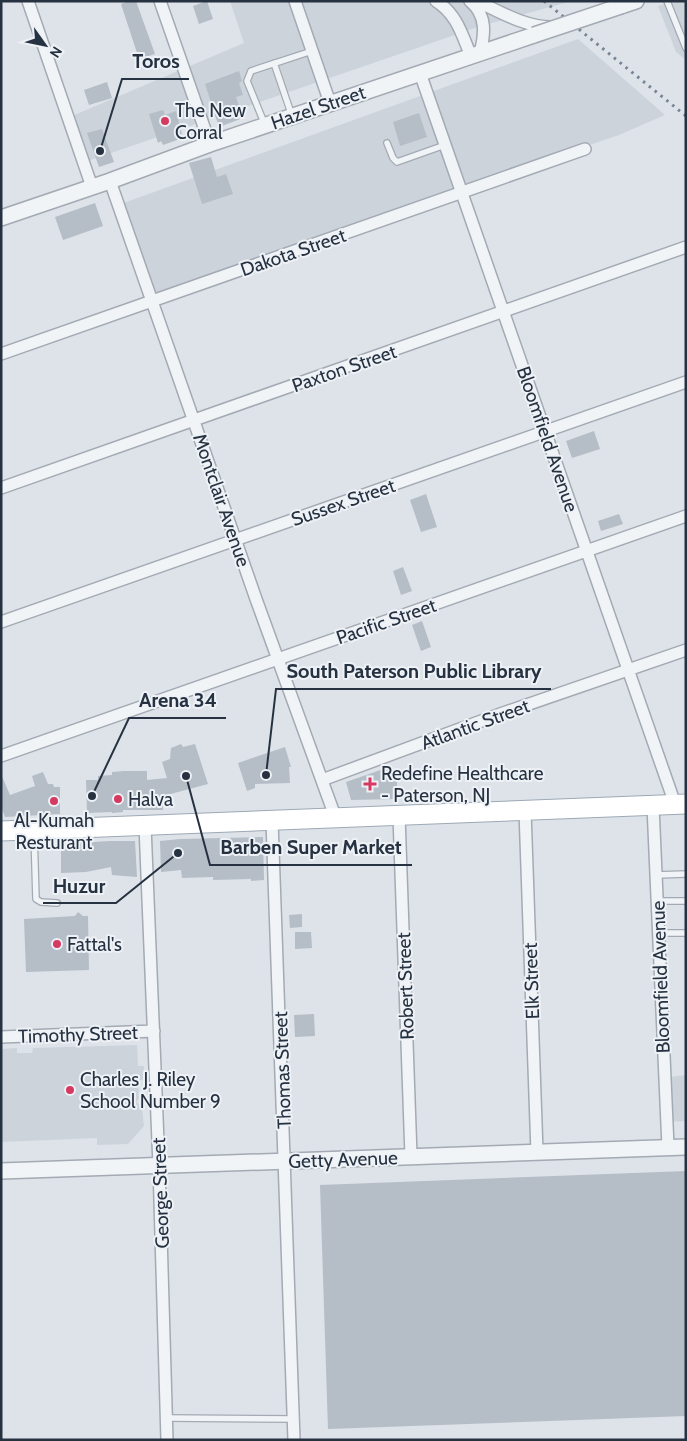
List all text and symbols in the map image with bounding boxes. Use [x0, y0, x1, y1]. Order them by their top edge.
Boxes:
north arrow [20, 20, 70, 70]
text: N [46, 43, 66, 61]
callout: Toros [122, 44, 189, 79]
text: Toros [132, 49, 180, 73]
street label: Hazel Street [268, 80, 369, 134]
place label: The New Corral [175, 99, 246, 144]
marker: The New Corral [159, 115, 171, 127]
street label: Dakota Street [237, 224, 349, 281]
street label: Paxton Street [289, 340, 400, 397]
street label: Bloomfield Avenue [512, 363, 583, 515]
street label: Montclair Avenue [188, 431, 255, 570]
street label: Sussex Street [288, 474, 399, 531]
street label: Pacific Street [333, 593, 440, 649]
callout: South Paterson Public Library [276, 654, 551, 689]
text: South Paterson Public Library [286, 659, 542, 683]
callout: Arena 34 [129, 683, 226, 718]
text: Arena 34 [139, 688, 217, 712]
street label: Atlantic Street [418, 694, 533, 755]
place label: Redefine Healthcare - Paterson, NJ [381, 762, 544, 807]
marker: Redefine Healthcare - Paterson, NJ [363, 777, 377, 791]
place label: Halva [128, 788, 173, 811]
marker: Halva [112, 793, 124, 805]
marker: Al-Kumah Resturant [48, 795, 60, 807]
place label: Al-Kumah Resturant [14, 809, 94, 854]
callout: Barben Super Market [210, 830, 412, 865]
text: Barben Super Market [220, 835, 402, 859]
callout: Huzur [43, 868, 116, 903]
text: Huzur [53, 874, 106, 898]
street label: Bloomfield Avenue [646, 900, 675, 1054]
street label: Robert Street [392, 931, 419, 1040]
place label: Fattal's [67, 933, 122, 956]
marker: Fattal's [51, 938, 63, 950]
street label: Elk Street [519, 942, 544, 1020]
street label: Thomas Street [269, 1010, 296, 1129]
street label: Timothy Street [18, 1021, 139, 1048]
place label: Charles J. Riley School Number 9 [80, 1068, 221, 1113]
marker: Charles J. Riley School Number 9 [64, 1084, 76, 1096]
street label: George Street [147, 1137, 174, 1249]
street label: Getty Avenue [288, 1146, 398, 1173]

